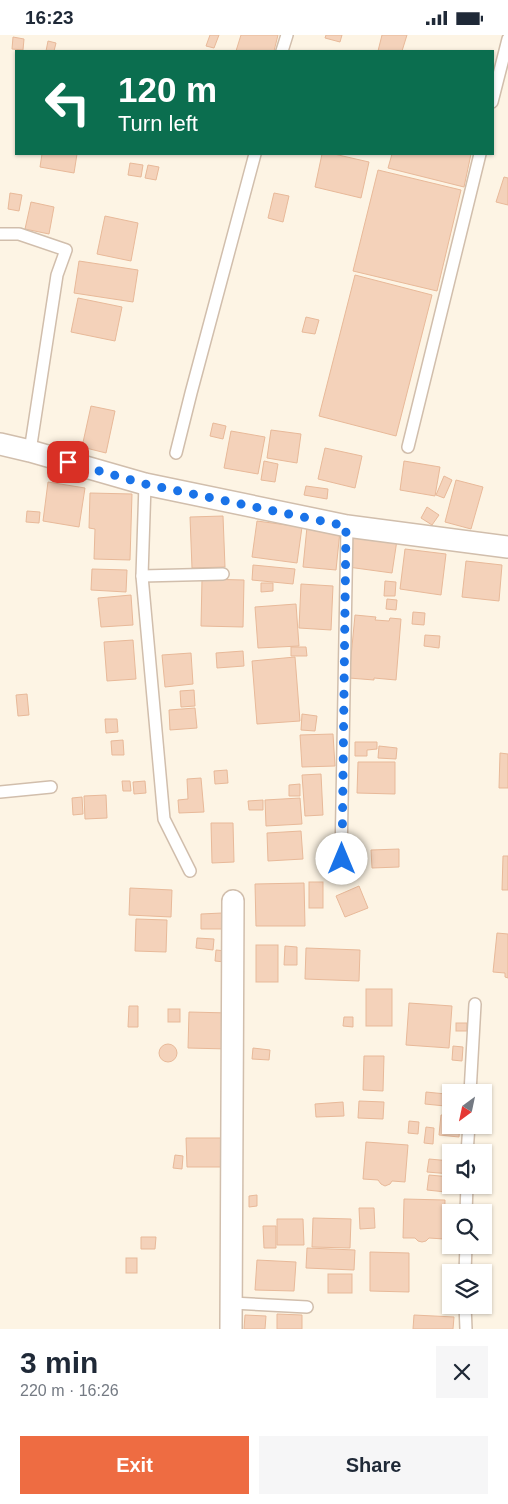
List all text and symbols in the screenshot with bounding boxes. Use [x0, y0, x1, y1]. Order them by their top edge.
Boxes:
text: 16:23 [25, 7, 74, 28]
icon: left [35, 70, 100, 135]
text: 120 m [118, 70, 217, 109]
text: Turn left [118, 111, 198, 136]
pin [47, 441, 89, 483]
icon: arrive [54, 448, 82, 476]
position arrow [315, 832, 367, 884]
north arrow [442, 1084, 492, 1134]
map controls [442, 1084, 492, 1314]
button: sound [442, 1144, 492, 1194]
button: search [442, 1204, 492, 1254]
button: layers [442, 1264, 492, 1314]
text: 3 min [20, 1346, 98, 1379]
button: close [436, 1346, 488, 1398]
text: 220 m · 16:26 [20, 1382, 119, 1399]
button: Exit [20, 1436, 249, 1494]
button: Share [259, 1436, 488, 1494]

